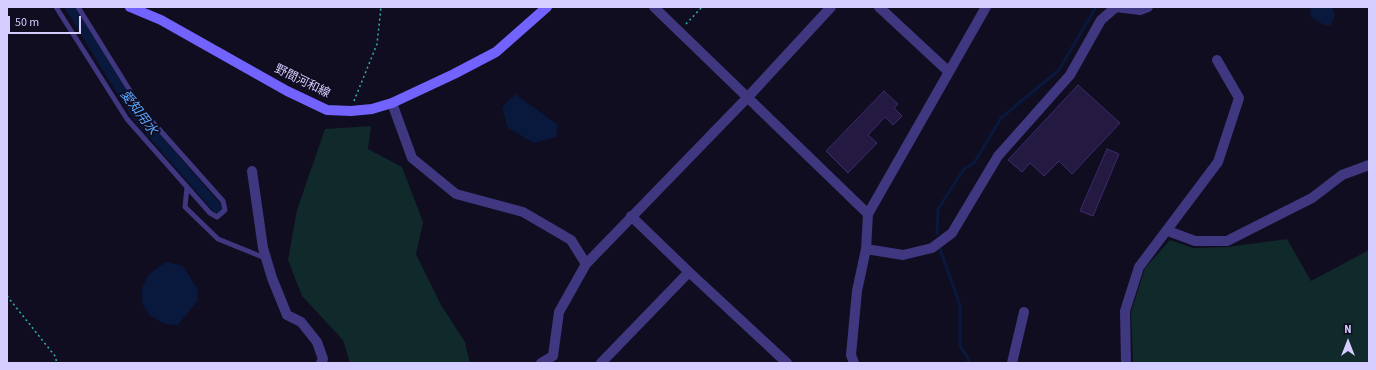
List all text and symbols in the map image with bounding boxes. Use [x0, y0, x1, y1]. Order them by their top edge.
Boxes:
scale bar [10, 8, 83, 34]
text: 50 m [15, 14, 39, 31]
street label: 野間河和線 [272, 62, 332, 102]
water label: 愛知用水 [116, 88, 160, 138]
north arrow [1328, 322, 1368, 362]
text: N [1344, 322, 1352, 337]

